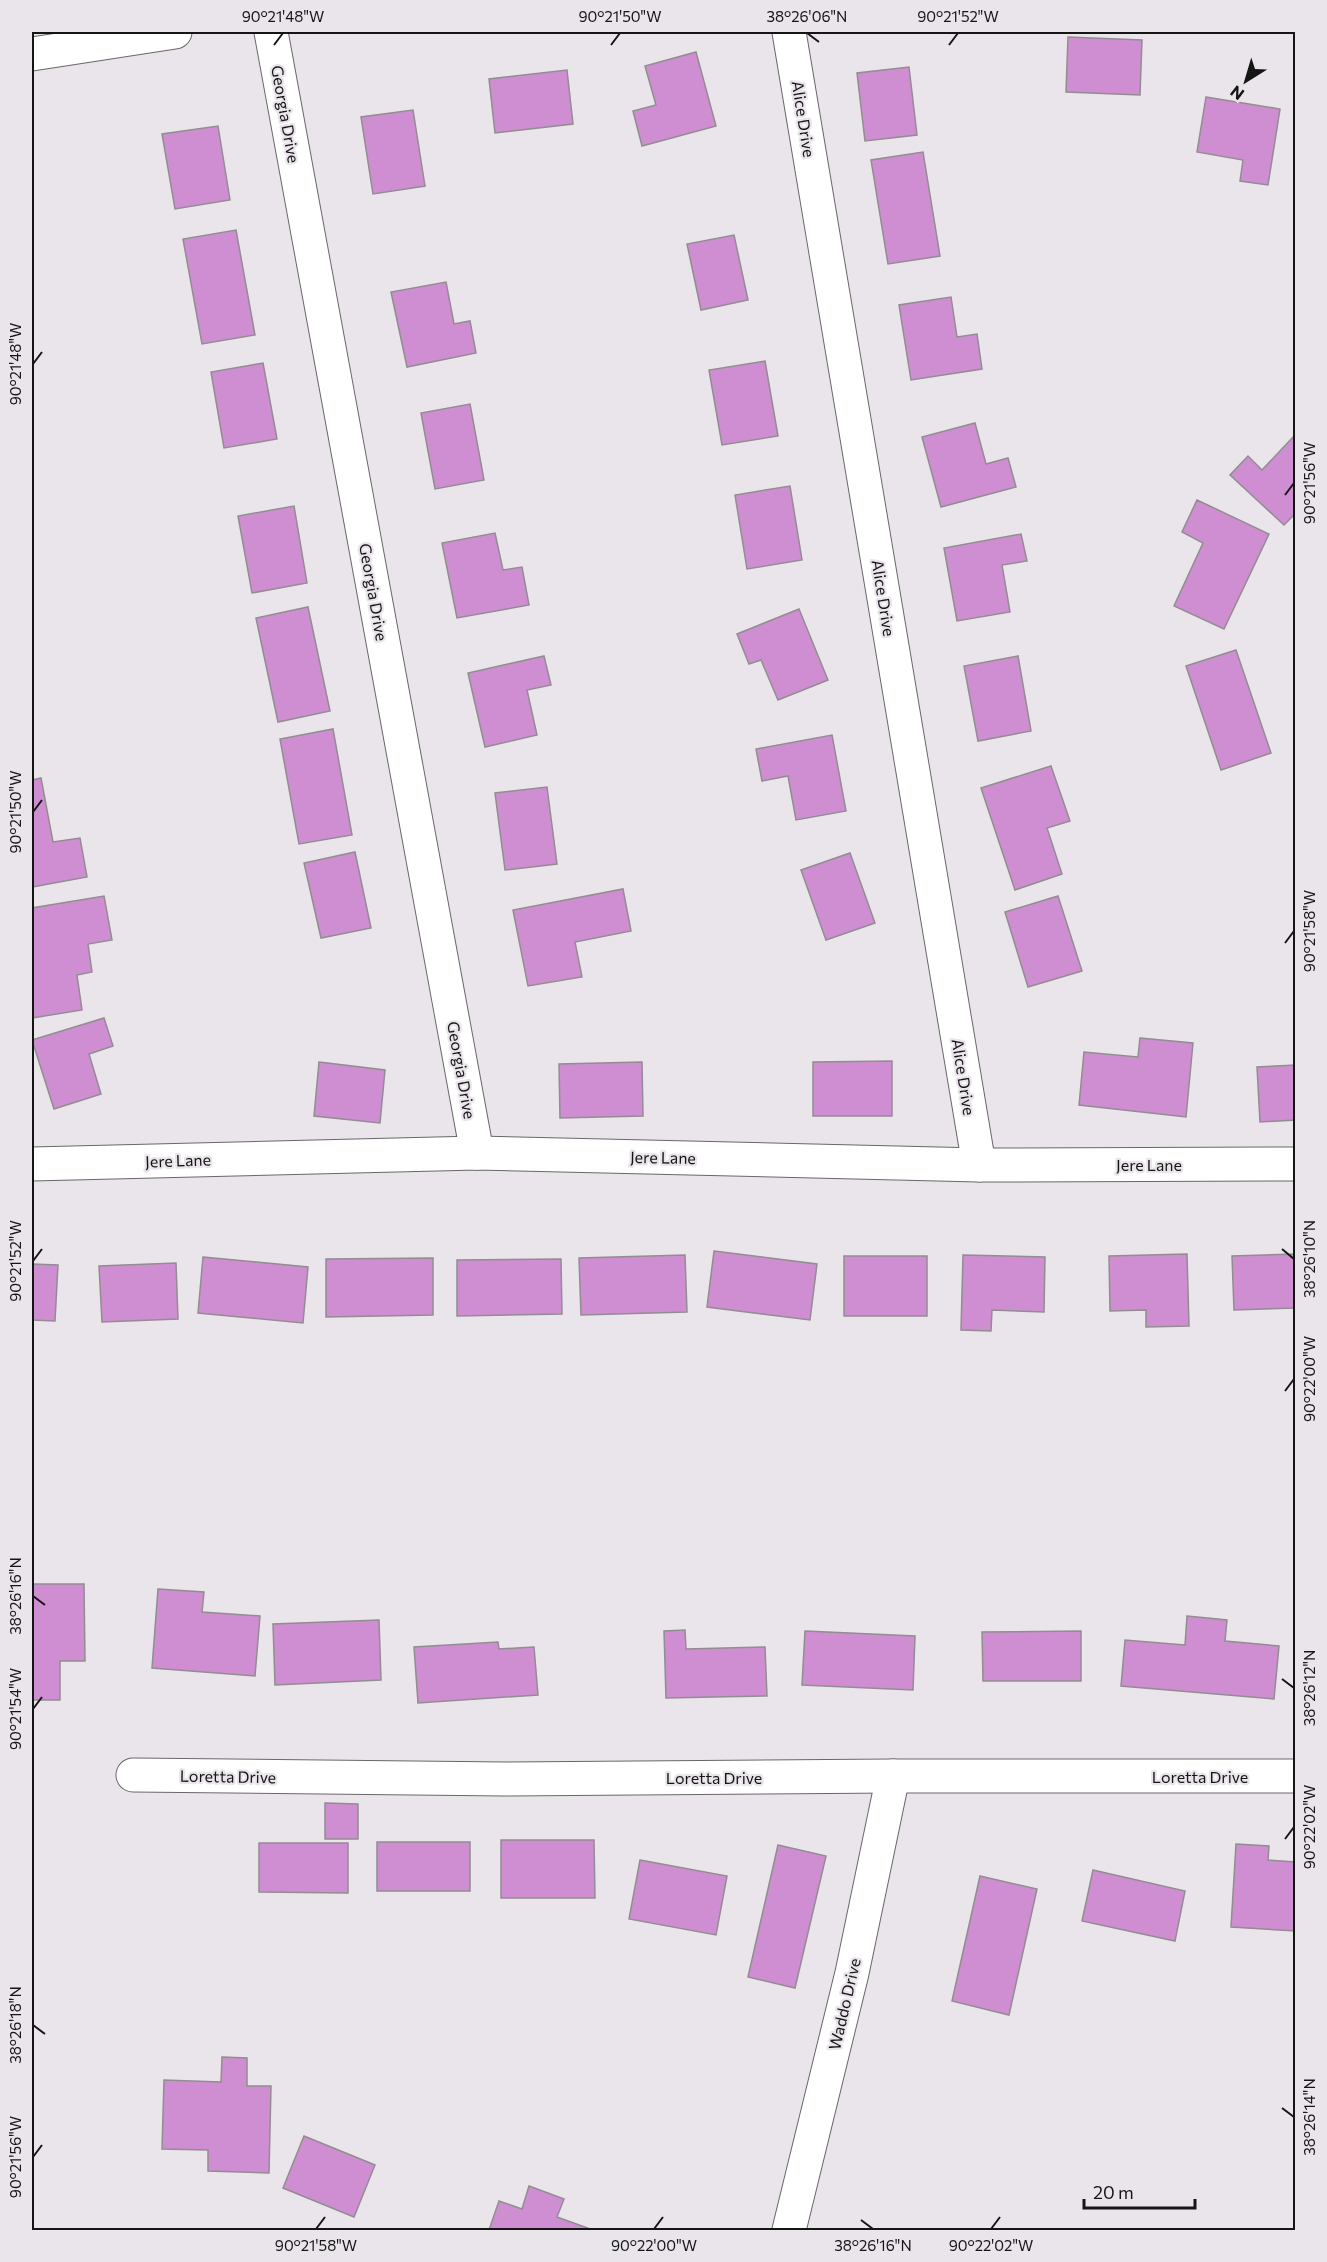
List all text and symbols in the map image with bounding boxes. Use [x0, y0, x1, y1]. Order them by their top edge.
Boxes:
text: 90°21'48"W [242, 7, 324, 25]
text: 90°21'50"W [579, 7, 661, 25]
text: 38°26'06"N [767, 7, 847, 25]
text: 90°21'52"W [917, 7, 999, 25]
north arrow [1216, 51, 1276, 111]
street label: Georgia Drive [268, 64, 304, 164]
street label: Alice Drive [789, 79, 819, 159]
text: N [1226, 82, 1247, 105]
text: 90°21'48"W [6, 323, 24, 405]
text: 90°21'56"W [1300, 442, 1318, 524]
street label: Georgia Drive [356, 542, 392, 642]
street label: Alice Drive [869, 558, 899, 638]
text: 90°21'50"W [6, 771, 24, 853]
text: 90°21'58"W [1300, 890, 1318, 972]
street label: Georgia Drive [444, 1020, 480, 1120]
street label: Alice Drive [949, 1037, 979, 1117]
street label: Jere Lane [630, 1147, 696, 1167]
street label: Jere Lane [145, 1149, 211, 1171]
street label: Jere Lane [1116, 1155, 1182, 1174]
text: 90°21'52"W [6, 1220, 24, 1302]
text: 38°26'10"N [1300, 1220, 1318, 1298]
text: 90°22'00"W [1300, 1336, 1318, 1422]
text: 38°26'16"N [6, 1557, 24, 1635]
text: 38°26'12"N [1300, 1650, 1318, 1726]
text: 90°21'54"W [6, 1668, 24, 1750]
street label: Loretta Drive [180, 1766, 276, 1786]
street label: Loretta Drive [1152, 1767, 1248, 1786]
street label: Loretta Drive [666, 1768, 762, 1787]
text: 90°22'02"W [1300, 1785, 1318, 1869]
street label: Waddo Drive [824, 1956, 864, 2052]
text: 38°26'18"N [6, 1986, 24, 2064]
text: 38°26'14"N [1300, 2078, 1318, 2156]
text: 90°21'56"W [6, 2116, 24, 2198]
scale bar [1084, 2172, 1195, 2210]
text: 20 m [1093, 2181, 1134, 2203]
text: 90°21'58"W [275, 2236, 357, 2254]
text: 90°22'00"W [611, 2236, 697, 2254]
text: 38°26'16"N [834, 2236, 912, 2254]
text: 90°22'02"W [949, 2236, 1033, 2254]

